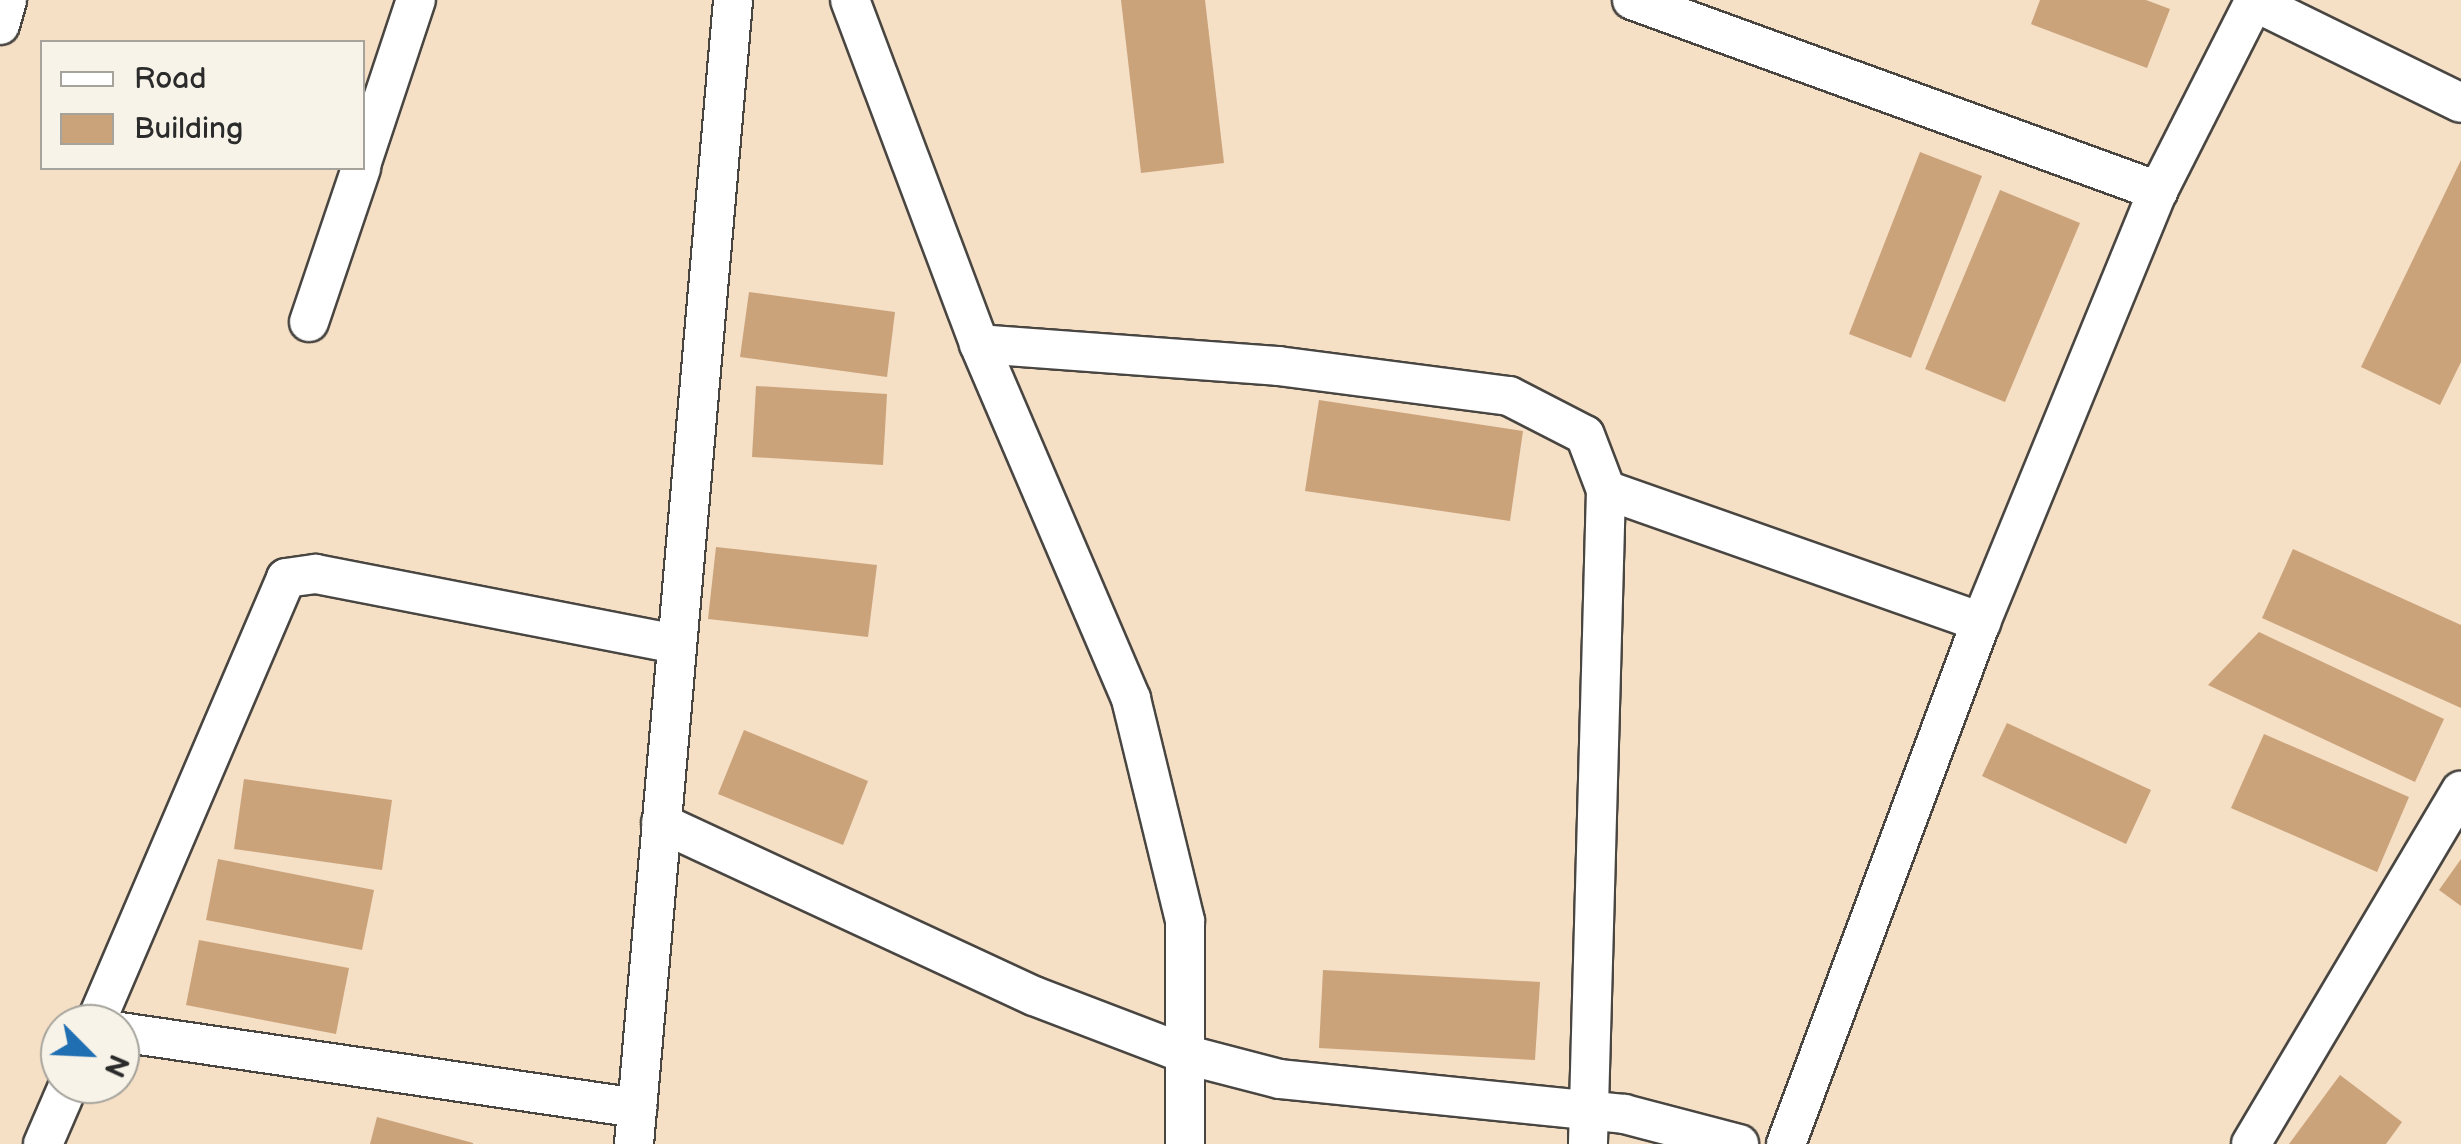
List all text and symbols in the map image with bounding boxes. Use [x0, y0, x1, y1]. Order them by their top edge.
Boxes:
legend [40, 40, 365, 170]
text: Road [134, 61, 207, 97]
text: Building [134, 111, 243, 147]
north arrow [40, 1004, 140, 1104]
text: N [97, 1049, 135, 1082]

